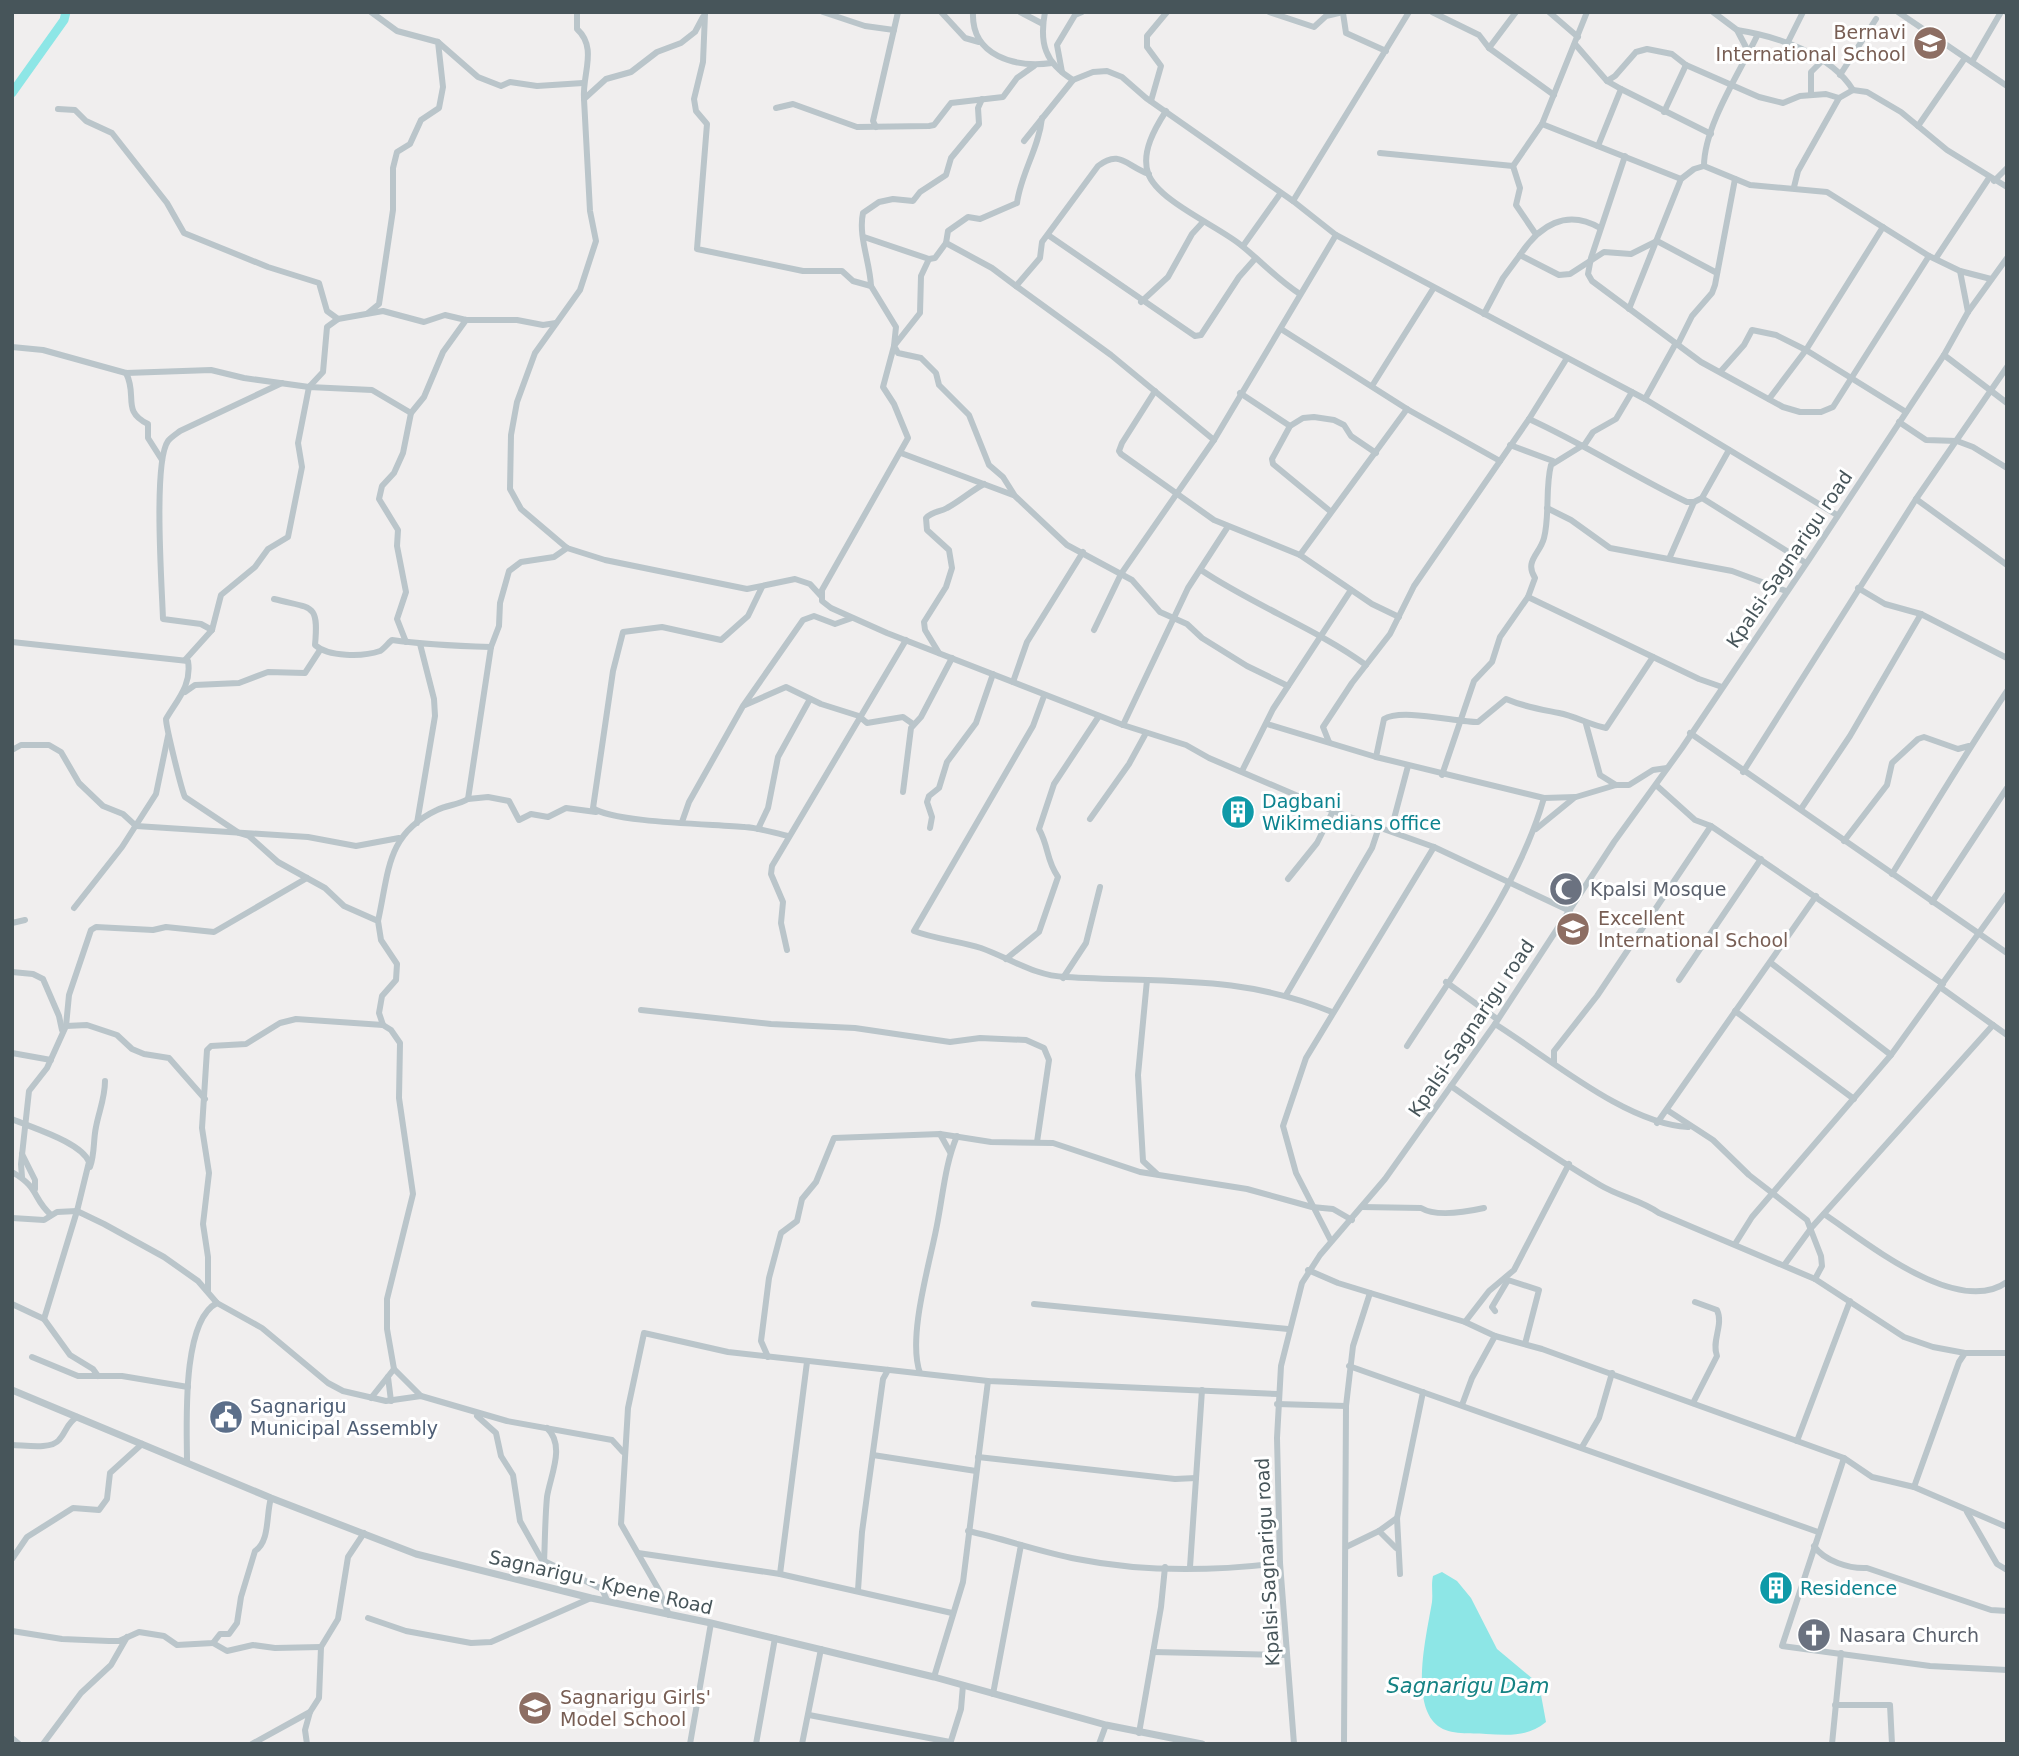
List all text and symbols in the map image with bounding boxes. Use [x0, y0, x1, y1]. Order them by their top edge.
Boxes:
place label: Bernavi International School [1716, 21, 1906, 65]
school or university icon: Bernavi International School [1911, 24, 1949, 62]
street label: Kpalsi-Sagnarigu road [1721, 466, 1857, 652]
place label: Dagbani Wikimedians office [1262, 790, 1441, 834]
building icon: Dagbani Wikimedians office [1219, 793, 1257, 831]
mosque icon: Kpalsi Mosque [1547, 870, 1585, 908]
place label: Kpalsi Mosque [1590, 878, 1726, 900]
place label: Excellent International School [1598, 907, 1788, 951]
school or university icon: Excellent International School [1554, 910, 1592, 948]
street label: Kpalsi-Sagnarigu road [1403, 935, 1539, 1121]
place label: Sagnarigu Municipal Assembly [250, 1395, 438, 1439]
public building icon: Sagnarigu Municipal Assembly [207, 1398, 245, 1436]
street label: Kpalsi-Sagnarigu road [1251, 1457, 1283, 1667]
street label: Sagnarigu - Kpene Road [487, 1545, 715, 1619]
building icon: Residence [1757, 1569, 1795, 1607]
place label: Residence [1800, 1577, 1897, 1599]
church icon: Nasara Church [1795, 1616, 1833, 1654]
place label: Nasara Church [1839, 1624, 1979, 1646]
water label: Sagnarigu Dam [1387, 1674, 1550, 1698]
place label: Sagnarigu Girls' Model School [560, 1686, 711, 1730]
school or university icon: Sagnarigu Girls' Model School [516, 1689, 554, 1727]

